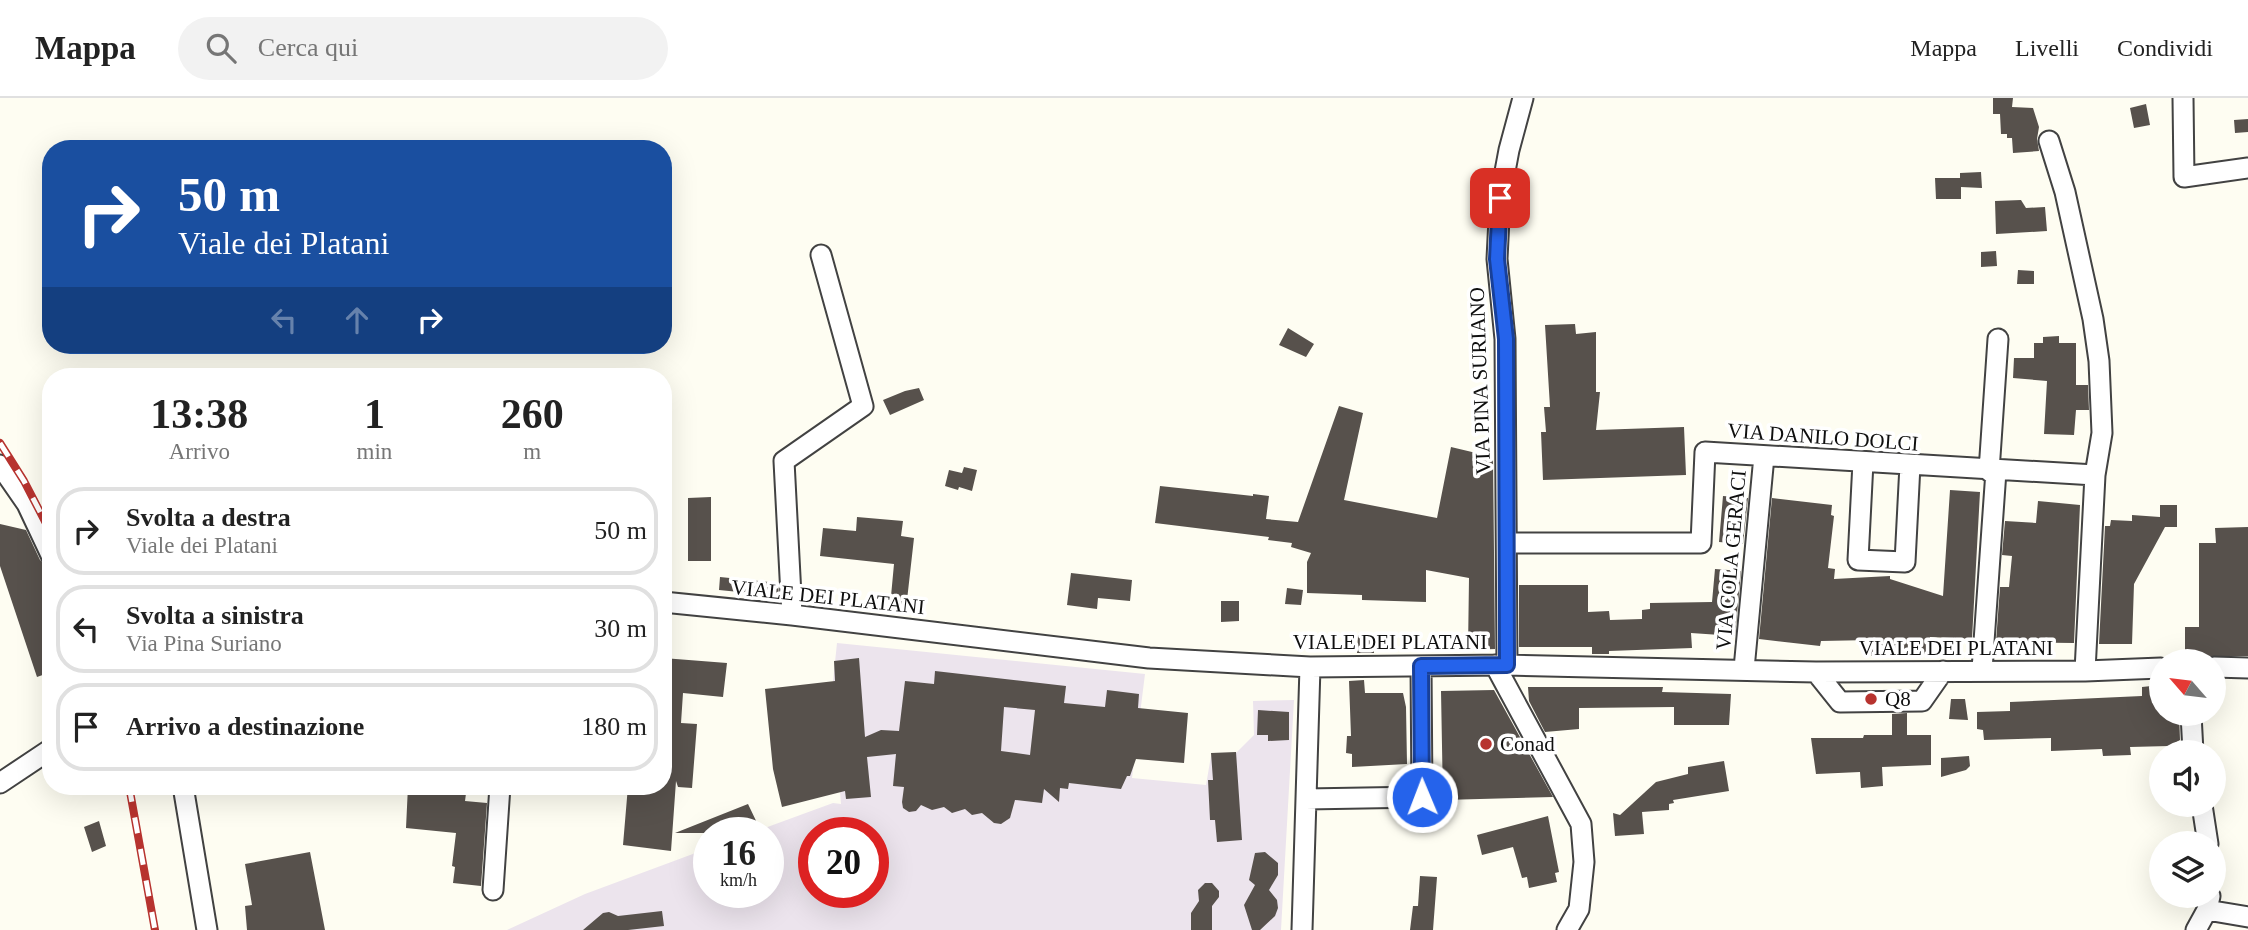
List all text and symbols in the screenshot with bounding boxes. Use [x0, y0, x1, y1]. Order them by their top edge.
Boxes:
search box [178, 17, 668, 80]
icon: search [202, 29, 240, 67]
text: Mappa [35, 30, 136, 66]
text: Cerca qui [258, 33, 358, 62]
text: Mappa [1910, 35, 1977, 61]
text: Livelli [2015, 35, 2079, 61]
text: Condividi [2117, 35, 2213, 61]
text: 50 m [178, 167, 280, 222]
icon: right [63, 168, 154, 259]
pin [1470, 168, 1530, 228]
icon: arrive [1481, 179, 1519, 217]
text: Viale dei Platani [178, 225, 389, 261]
street label: VIA PINA SURIANO [1465, 287, 1495, 475]
icon: left [265, 301, 303, 339]
icon: ahead [338, 301, 376, 339]
icon: right [411, 301, 449, 339]
text: 13:38 [150, 391, 248, 437]
text: 1 [364, 391, 385, 437]
text: 260 [501, 391, 564, 437]
street label: VIA DANILO DOLCI [1727, 418, 1919, 456]
text: Arrivo [169, 439, 230, 464]
text: min [357, 439, 392, 464]
text: m [523, 439, 541, 464]
street label: VIA COLA GERACI [1711, 469, 1751, 651]
text: Svolta a destra [126, 503, 291, 532]
icon: right [67, 512, 105, 550]
text: 50 m [594, 516, 647, 545]
text: Viale dei Platani [126, 533, 278, 558]
street label: VIALE DEI PLATANI [730, 575, 926, 619]
text: Svolta a sinistra [126, 601, 304, 630]
icon: left [67, 610, 105, 648]
text: 30 m [594, 614, 647, 643]
street label: VIALE DEI PLATANI [1293, 630, 1487, 654]
text: Via Pina Suriano [126, 631, 282, 656]
street label: VIALE DEI PLATANI [1859, 636, 2053, 660]
north arrow [2149, 649, 2226, 726]
map controls [2149, 649, 2226, 908]
place label: Q8 [1885, 687, 1911, 711]
marker: Q8 [1863, 691, 1879, 707]
icon: arrive [67, 708, 105, 746]
text: Arrivo a destinazione [126, 712, 364, 741]
text: 180 m [581, 712, 647, 741]
place label: Conad [1500, 732, 1555, 756]
marker: Conad [1478, 736, 1494, 752]
button: sound [2149, 740, 2226, 817]
position arrow [1385, 760, 1459, 834]
speed limit sign: 20 [798, 817, 889, 908]
button: layers [2149, 831, 2226, 908]
text: 16 [721, 834, 756, 873]
text: km/h [720, 870, 757, 890]

